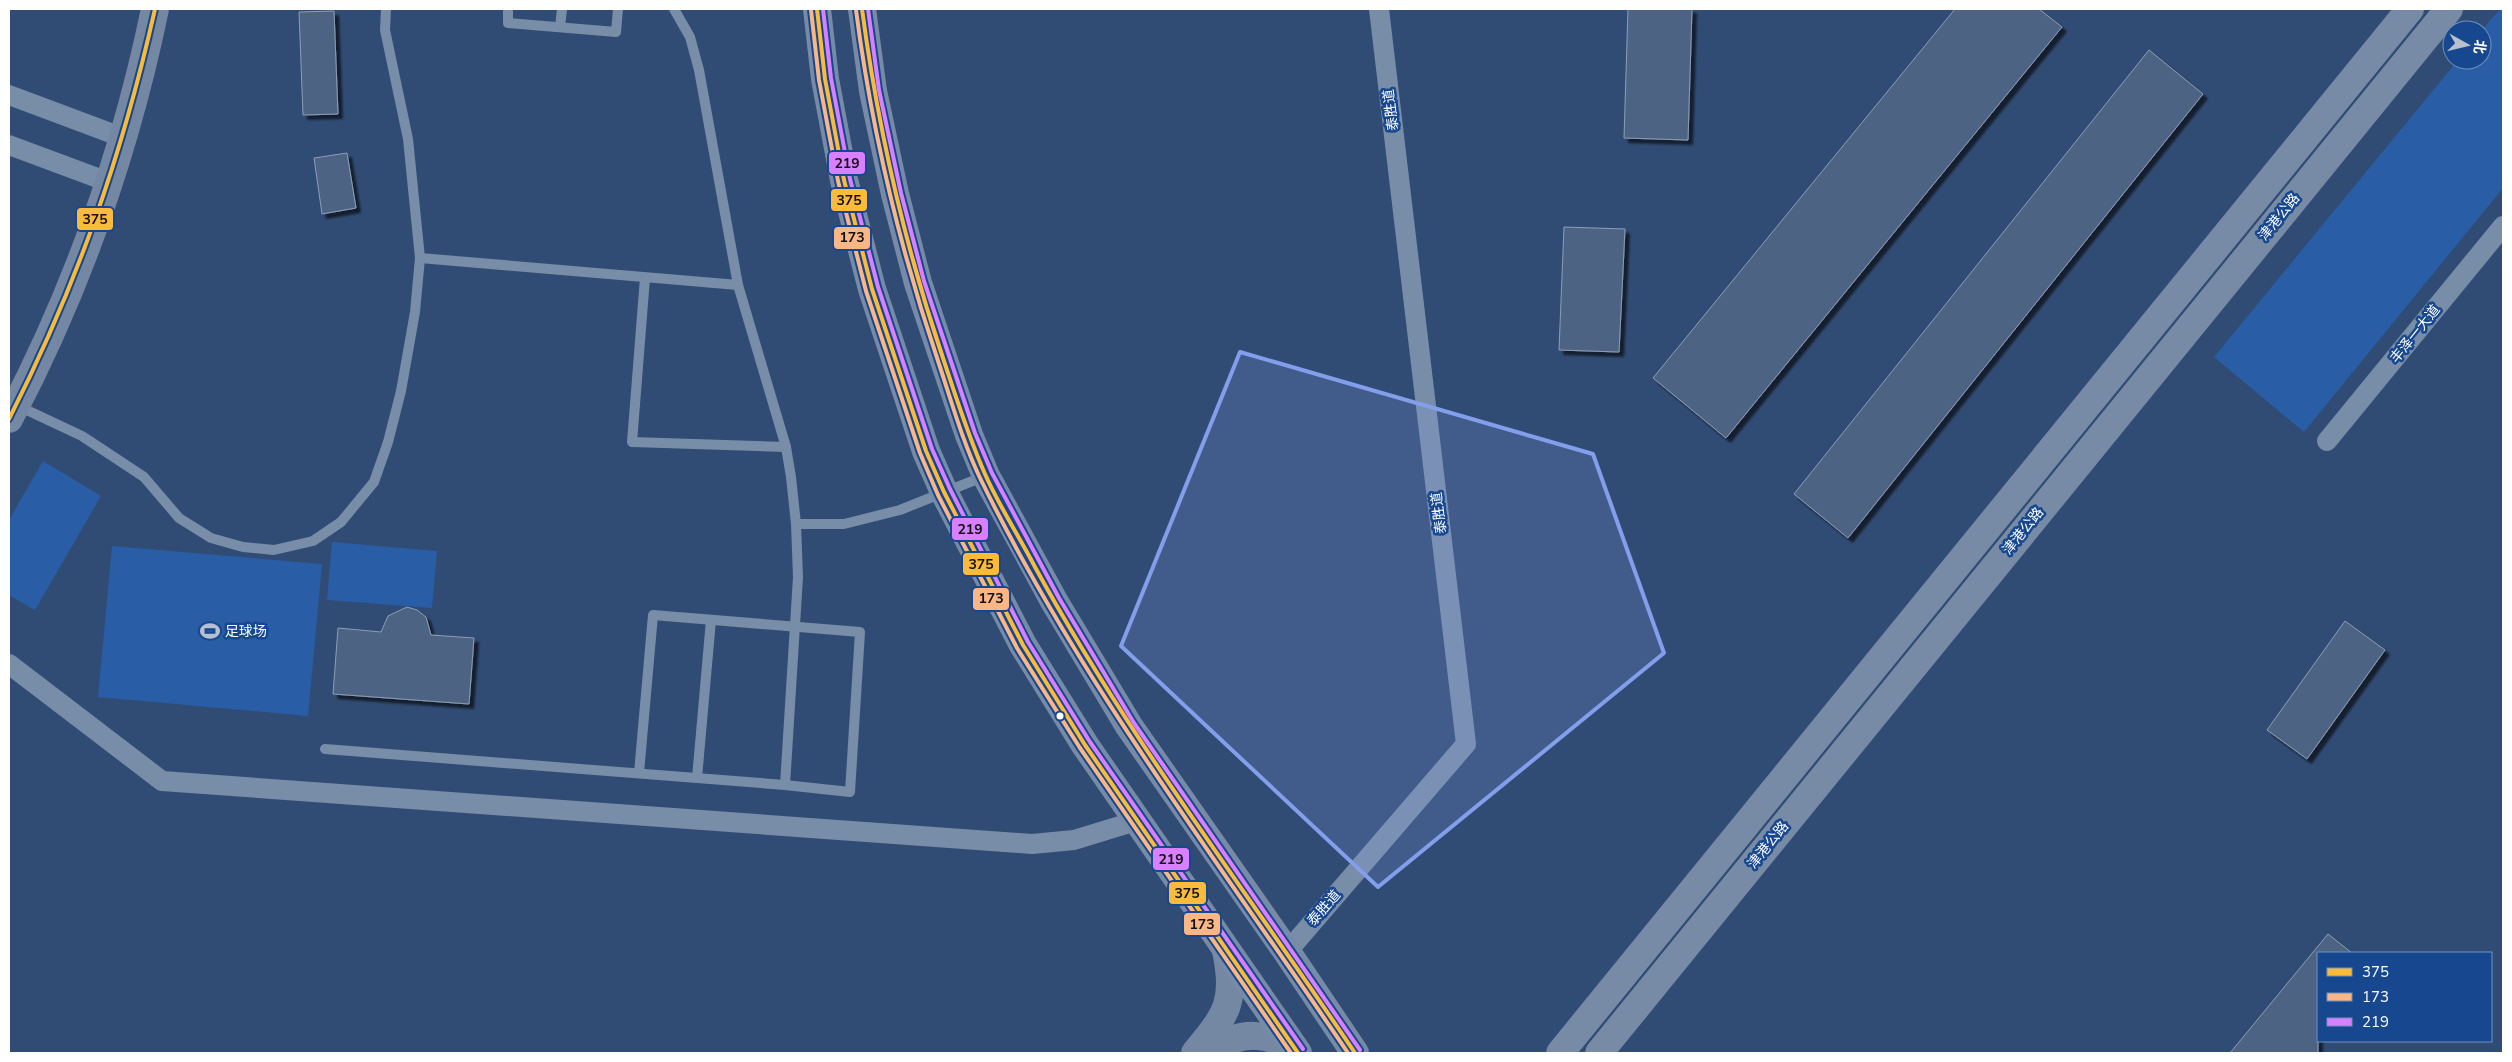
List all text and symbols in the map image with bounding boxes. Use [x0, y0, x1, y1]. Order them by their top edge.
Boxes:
north arrow [2442, 20, 2492, 70]
text: 北 [2469, 38, 2490, 55]
street label: 泰胜道 [1379, 88, 1403, 132]
line badge: 219 [828, 151, 866, 175]
text: 219 [834, 154, 860, 173]
line badge: 375 [830, 188, 868, 212]
street label: 津港公路 [2254, 189, 2304, 245]
text: 375 [836, 191, 862, 210]
line badge: 375 [76, 207, 114, 231]
text: 375 [82, 210, 108, 229]
line badge: 173 [833, 226, 871, 250]
text: 173 [839, 228, 865, 247]
street label: 丰泽一大道 [2386, 301, 2444, 367]
street label: 泰胜道 [1427, 491, 1451, 535]
street label: 津港公路 [1998, 503, 2048, 559]
line badge: 219 [951, 517, 989, 541]
text: 219 [957, 520, 983, 539]
line badge: 375 [962, 552, 1000, 576]
text: 375 [968, 555, 994, 574]
line badge: 173 [972, 587, 1010, 611]
text: 173 [978, 589, 1004, 608]
sports icon: 足球场 [199, 620, 221, 642]
place label: 足球场 [225, 622, 267, 641]
unlabelled marker [1055, 711, 1065, 721]
street label: 津港公路 [1743, 817, 1793, 873]
line badge: 219 [1152, 847, 1190, 871]
text: 219 [1158, 850, 1184, 869]
line badge: 375 [1168, 881, 1207, 905]
text: 375 [1174, 884, 1200, 903]
street label: 泰胜道 [1303, 886, 1345, 930]
line badge: 173 [1183, 912, 1221, 936]
text: 173 [1189, 915, 1215, 934]
legend [2317, 952, 2492, 1042]
text: 375 [2362, 962, 2389, 982]
text: 173 [2362, 987, 2389, 1007]
text: 219 [2362, 1012, 2389, 1032]

